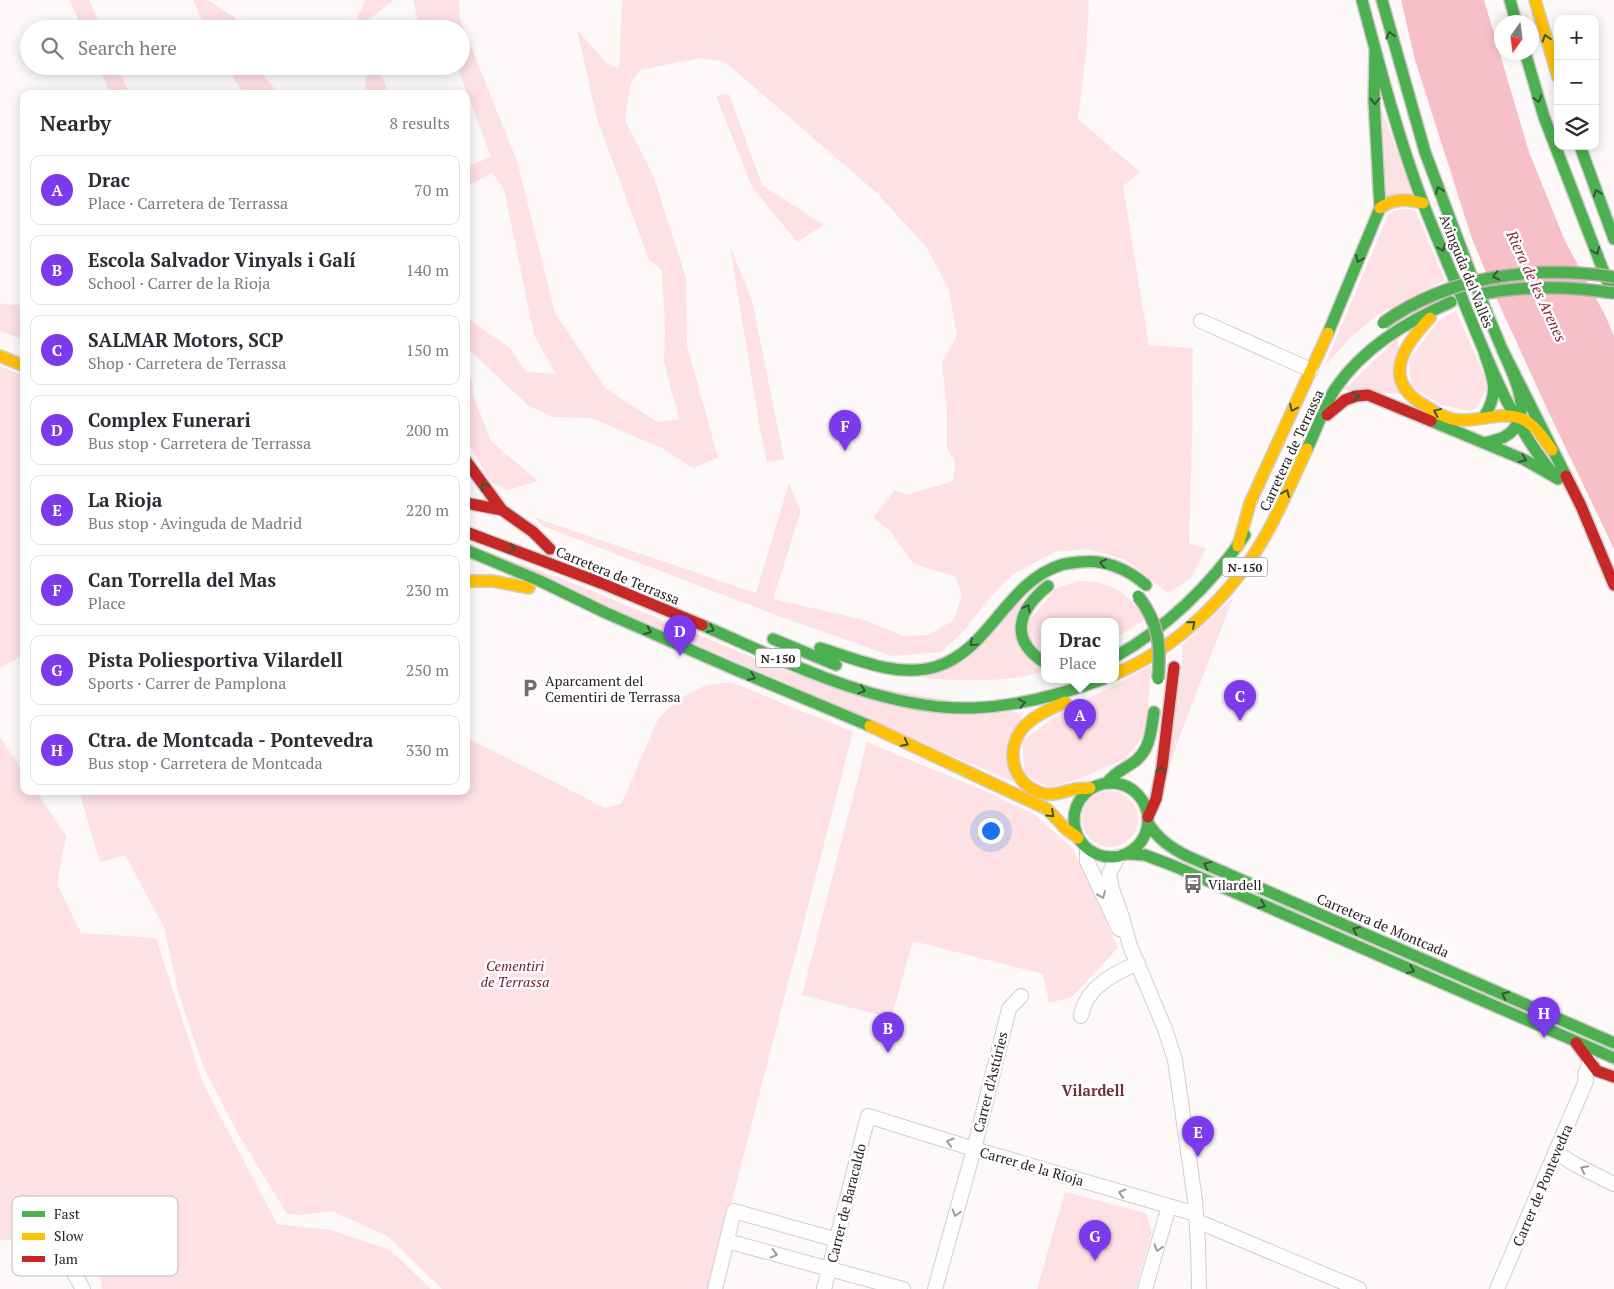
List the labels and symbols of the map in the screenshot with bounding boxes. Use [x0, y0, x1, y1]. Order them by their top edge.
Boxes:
north arrow [1494, 15, 1539, 60]
one-way arrow [1386, 31, 1396, 39]
one-way arrow [1542, 35, 1552, 43]
one-way arrow [1533, 95, 1543, 103]
one-way arrow [1369, 97, 1380, 105]
one-way arrow [1435, 186, 1445, 194]
one-way arrow [1593, 190, 1603, 198]
street label: Avinguda del Vallès [1436, 211, 1498, 331]
water label: Riera de les Arenes [1502, 226, 1572, 345]
one-way arrow [1435, 243, 1446, 252]
one-way arrow [1589, 246, 1600, 255]
one-way arrow [1355, 254, 1365, 263]
one-way arrow [1492, 270, 1501, 281]
street label: Carretera de Terrassa [1254, 386, 1328, 514]
one-way arrow [1352, 391, 1361, 402]
one-way arrow [1289, 403, 1299, 412]
one-way arrow [1433, 408, 1442, 419]
pin: F [829, 410, 861, 451]
one-way arrow [1518, 453, 1527, 464]
one-way arrow [481, 482, 490, 492]
one-way arrow [1280, 489, 1291, 498]
street label: Carretera de Terrassa [553, 541, 683, 609]
one-way arrow [507, 543, 516, 554]
road number: N-150 [1222, 558, 1268, 576]
one-way arrow [1099, 559, 1108, 569]
one-way arrow [1021, 604, 1031, 613]
pin: D [664, 615, 696, 656]
one-way arrow [1187, 621, 1196, 630]
one-way arrow [706, 623, 715, 634]
one-way arrow [643, 625, 652, 635]
one-way arrow [969, 637, 978, 646]
road number: N-150 [756, 648, 800, 668]
one-way arrow [747, 670, 756, 681]
place label: Aparcament del Cementiri de Terrassa [545, 671, 681, 706]
parking icon: Aparcament del Cementiri de Terrassa [519, 677, 541, 699]
pin: C [1224, 680, 1256, 721]
one-way arrow [857, 684, 866, 694]
one-way arrow [1018, 698, 1027, 709]
pin: A [1064, 699, 1096, 740]
one-way arrow [900, 737, 909, 747]
one-way arrow [1156, 766, 1166, 775]
one-way arrow [1045, 808, 1054, 817]
your location [978, 818, 1004, 844]
one-way arrow [1203, 860, 1212, 871]
bus stop icon: Vilardell [1182, 873, 1204, 895]
place label: Vilardell [1208, 875, 1262, 894]
street label: Carretera de Montcada [1314, 889, 1452, 961]
one-way arrow [1096, 890, 1107, 899]
one-way arrow [1257, 898, 1266, 909]
one-way arrow [1352, 926, 1361, 937]
park label: Cementiri de Terrassa [480, 956, 550, 991]
one-way arrow [1406, 963, 1415, 974]
one-way arrow [1501, 991, 1510, 1002]
pin: H [1528, 997, 1560, 1038]
pin: B [872, 1012, 904, 1053]
street label: Carrer d'Astúries [968, 1030, 1012, 1134]
district label: Vilardell [1062, 1080, 1124, 1100]
pin: E [1182, 1116, 1214, 1157]
street label: Carrer de Pontevedra [1508, 1121, 1576, 1249]
one-way arrow [946, 1137, 954, 1147]
street label: Carrer de Baracaldo [822, 1141, 870, 1265]
street label: Carrer de la Rioja [978, 1142, 1086, 1190]
one-way arrow [1580, 1165, 1589, 1175]
one-way arrow [1119, 1188, 1127, 1198]
legend [12, 1196, 178, 1276]
text: Fast [54, 1204, 81, 1223]
one-way arrow [951, 1208, 962, 1217]
pin: G [1079, 1220, 1111, 1261]
text: Slow [54, 1226, 84, 1245]
one-way arrow [1153, 1243, 1163, 1251]
one-way arrow [769, 1248, 777, 1258]
text: Jam [54, 1249, 78, 1268]

